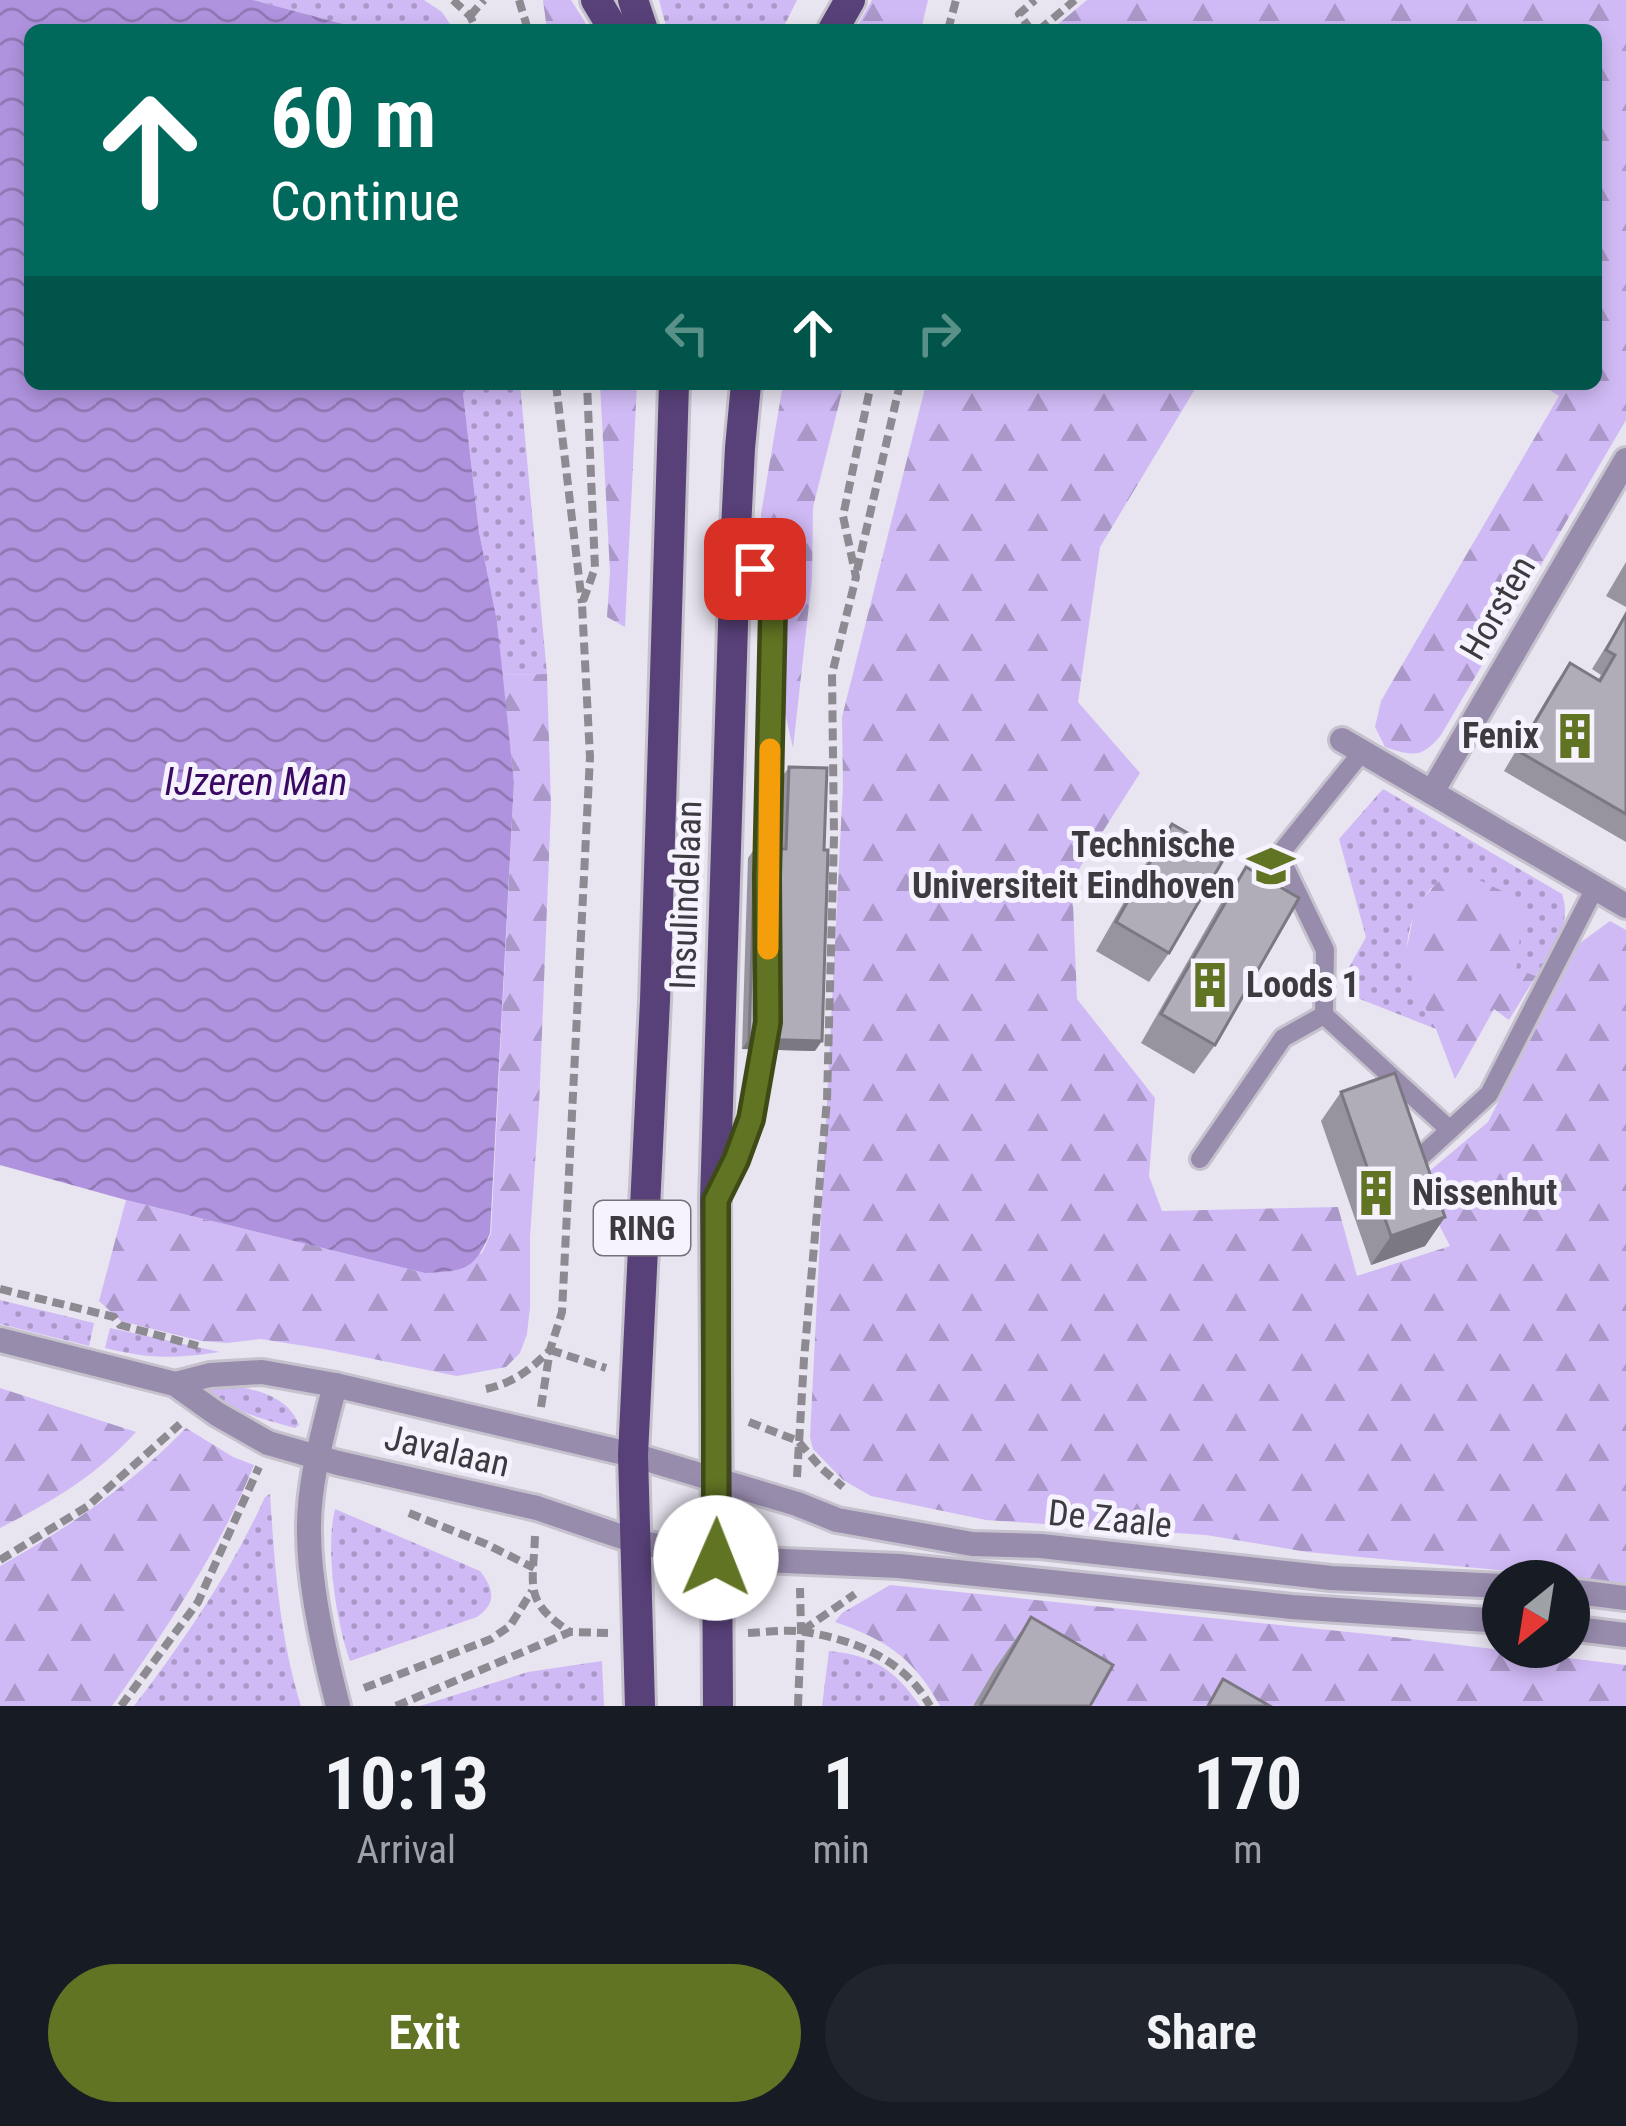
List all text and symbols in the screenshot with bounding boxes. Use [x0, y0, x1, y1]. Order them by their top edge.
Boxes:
text: 60 m [270, 69, 437, 168]
icon: ahead [72, 72, 228, 228]
text: Continue [270, 170, 460, 233]
icon: left [654, 300, 720, 366]
icon: ahead [780, 300, 846, 366]
icon: right [906, 300, 972, 366]
pin [704, 518, 806, 620]
icon: arrive [722, 536, 788, 602]
street label: Horsten [1452, 549, 1544, 667]
building icon: Fenix [1550, 711, 1600, 761]
place label: Fenix [1462, 715, 1539, 757]
water label: IJzeren Man [165, 759, 347, 805]
street label: Insulindelaan [662, 800, 710, 990]
place label: Technische Universiteit Eindhoven [912, 824, 1235, 907]
school or university icon: Technische Universiteit Eindhoven [1246, 841, 1296, 891]
building icon: Loods 1 [1185, 960, 1235, 1010]
place label: Loods 1 [1246, 964, 1360, 1006]
building icon: Nissenhut [1351, 1168, 1401, 1218]
place label: Nissenhut [1412, 1172, 1557, 1214]
road number: RING [594, 1201, 690, 1255]
street label: Javalaan [380, 1416, 514, 1486]
street label: De Zaale [1046, 1492, 1174, 1546]
position arrow [653, 1495, 779, 1621]
north arrow [1482, 1560, 1590, 1668]
map controls [1482, 1560, 1590, 1668]
text: 10:13 [324, 1742, 489, 1827]
text: 1 [823, 1742, 859, 1827]
text: 170 [1193, 1742, 1302, 1827]
text: Arrival [357, 1827, 456, 1873]
text: min [812, 1827, 870, 1873]
text: m [1233, 1827, 1263, 1873]
button: Exit [48, 1964, 801, 2102]
button: Share [825, 1964, 1578, 2102]

